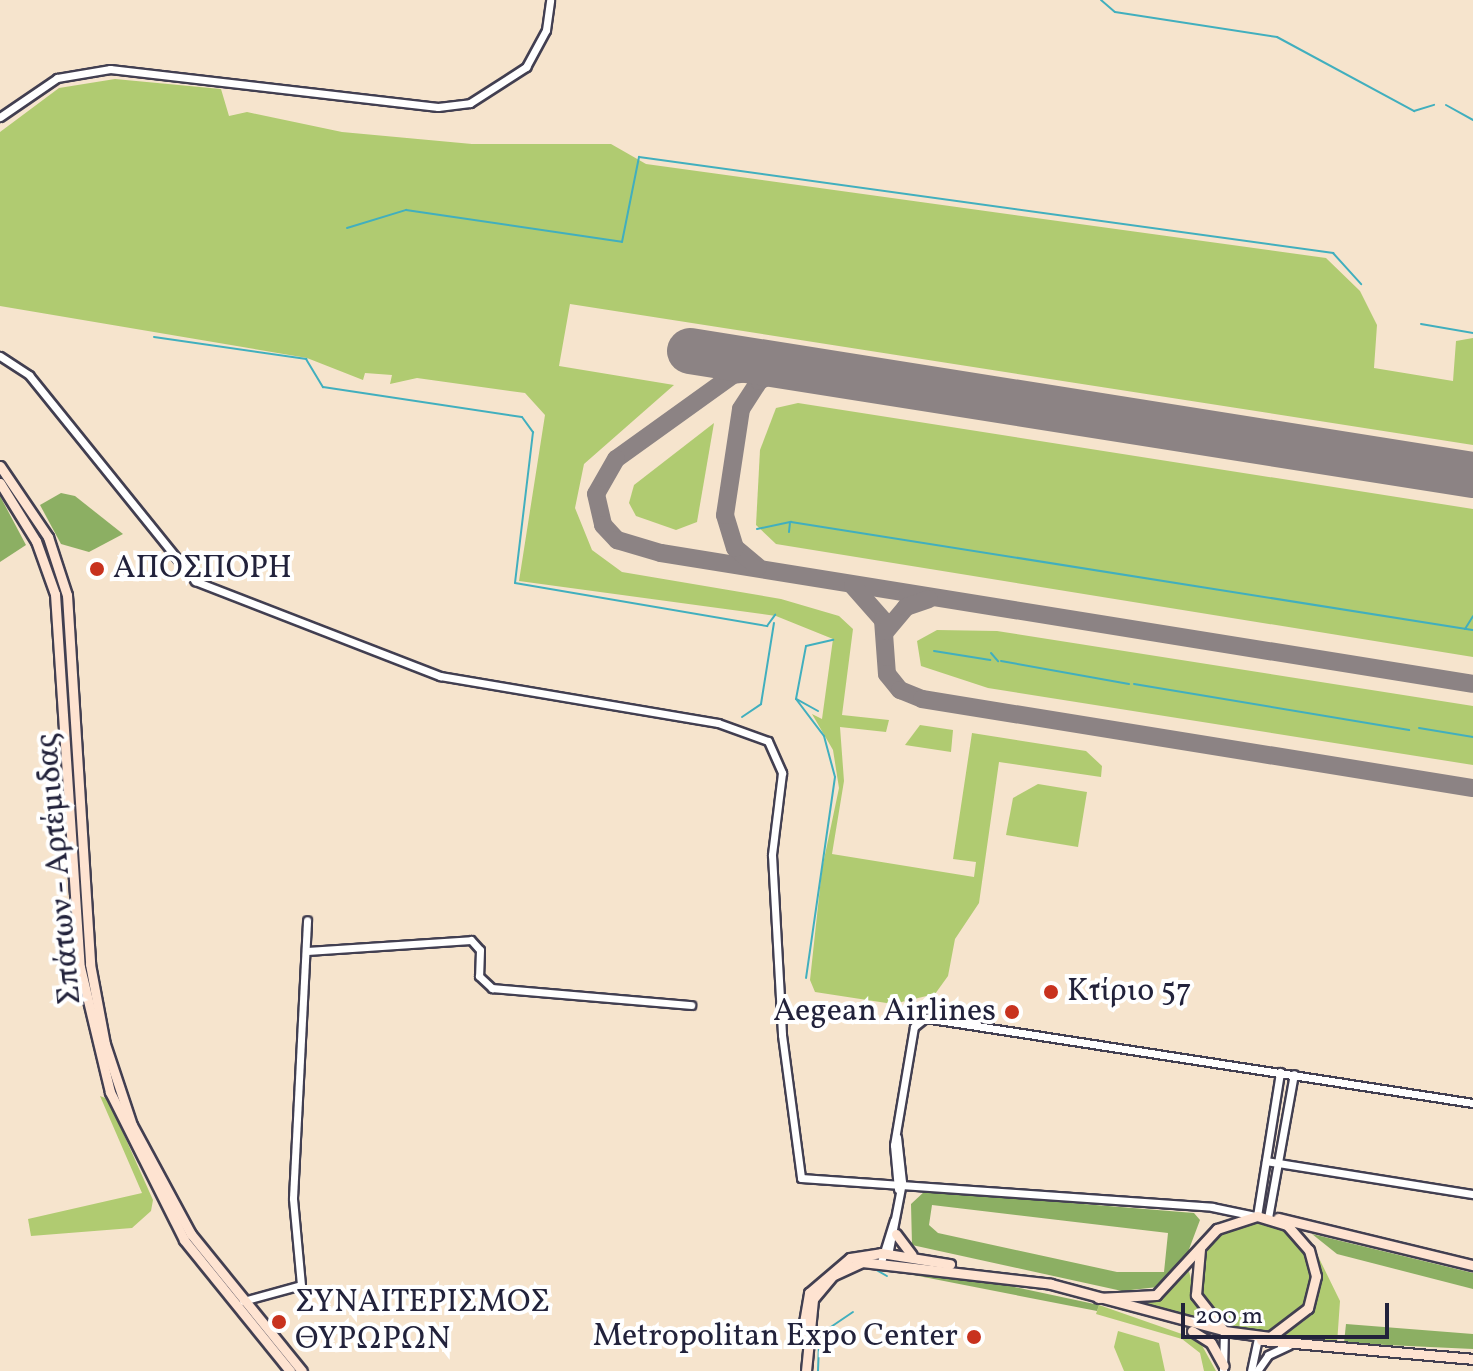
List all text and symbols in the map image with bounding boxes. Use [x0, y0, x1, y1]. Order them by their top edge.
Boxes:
place label: ΑΠΟΣΠΟΡΗ [113, 550, 292, 588]
marker: ΑΠΟΣΠΟΡΗ [88, 560, 106, 578]
street label: Σπάτων - Αρτέμιδας [29, 730, 91, 1008]
place label: Κτίριο 57 [1067, 973, 1192, 1011]
marker: Κτίριο 57 [1042, 983, 1060, 1001]
place label: Aegean Airlines [773, 993, 996, 1031]
marker: Aegean Airlines [1003, 1003, 1021, 1021]
place label: ΣΥΝΑΙΤΕΡΙΣΜΟΣ ΘΥΡΩΡΩΝ [295, 1285, 550, 1360]
scale bar [1185, 1287, 1393, 1337]
text: 200 m [1195, 1300, 1263, 1334]
marker: ΣΥΝΑΙΤΕΡΙΣΜΟΣ ΘΥΡΩΡΩΝ [270, 1313, 288, 1331]
place label: Metropolitan Expo Center [593, 1318, 958, 1356]
marker: Metropolitan Expo Center [965, 1328, 983, 1346]

